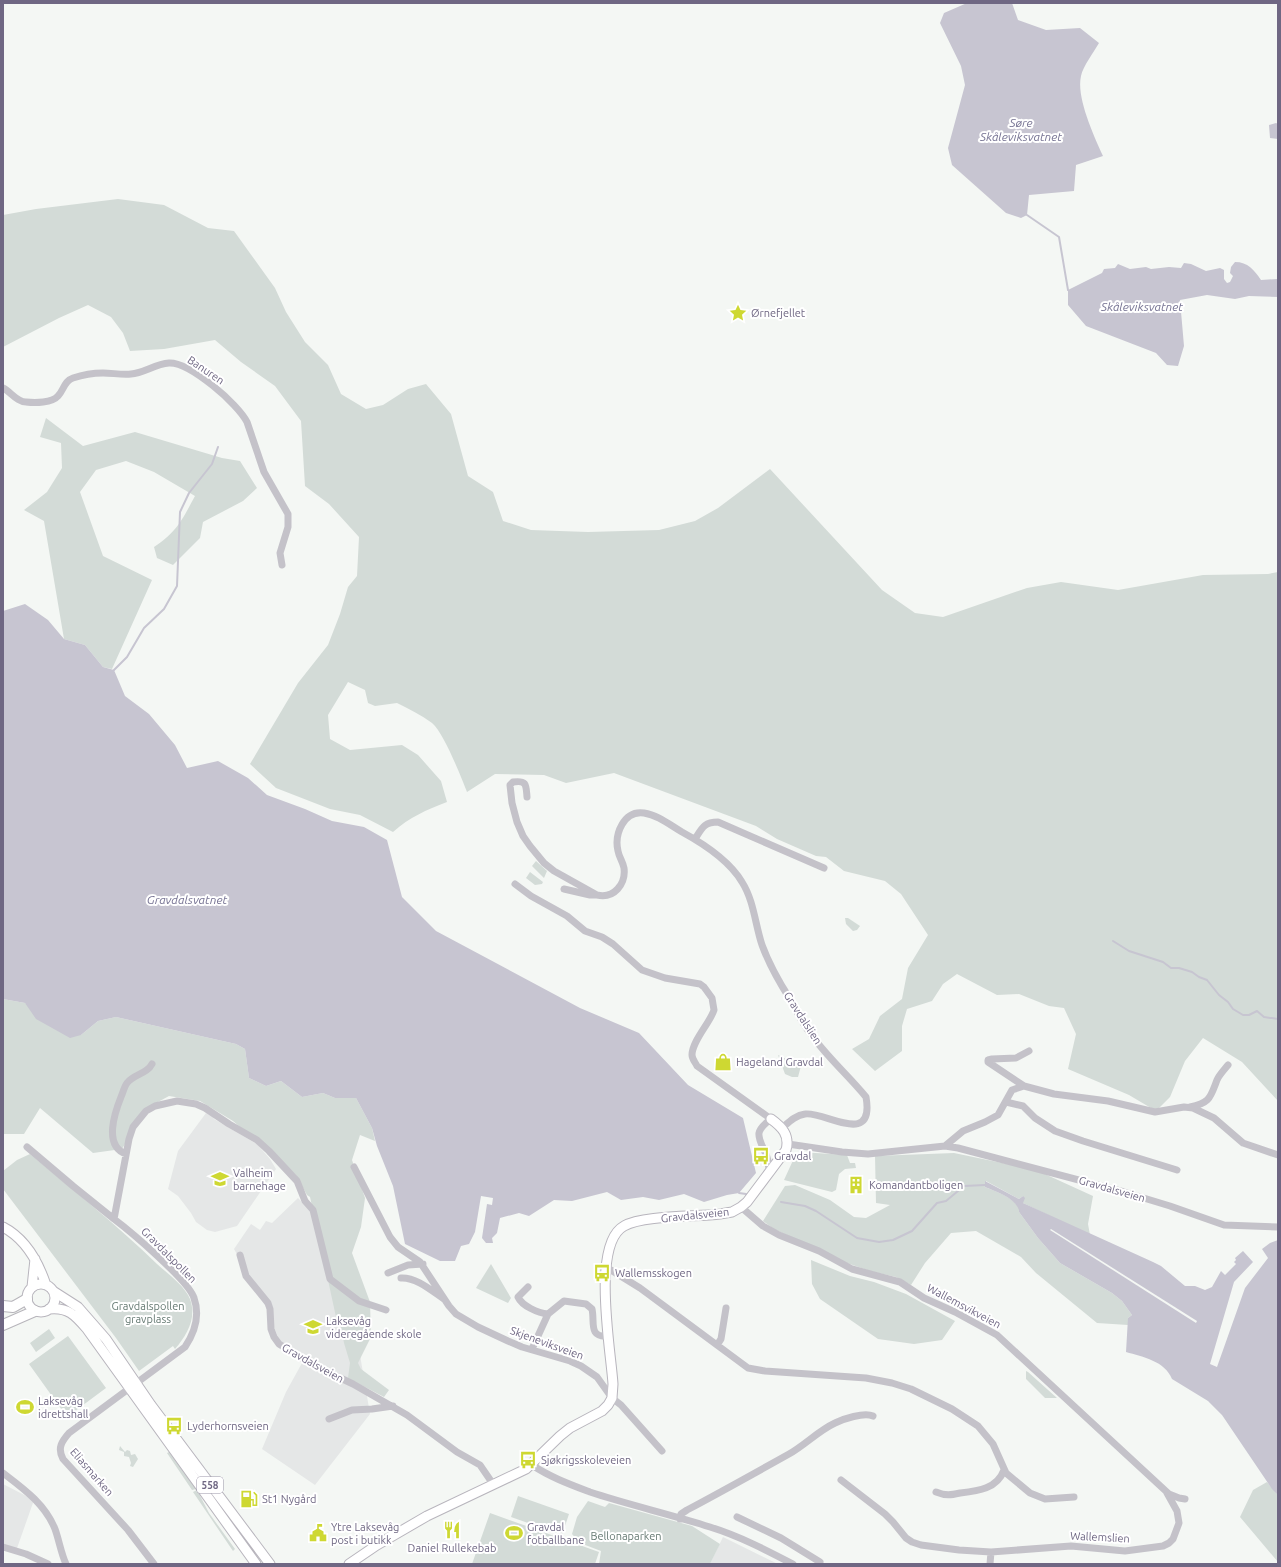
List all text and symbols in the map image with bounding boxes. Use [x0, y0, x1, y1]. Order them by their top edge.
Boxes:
water label: Søre Skåleviksvatnet [979, 116, 1062, 143]
water label: Skåleviksvatnet [1100, 300, 1183, 313]
place icon: Ørnefjellet [728, 303, 748, 323]
place label: Ørnefjellet [751, 307, 806, 319]
street label: Banuren [185, 353, 227, 387]
water label: Gravdalsvatnet [147, 893, 228, 906]
street label: Gravdalslien [782, 990, 824, 1046]
shop icon: Hageland Gravdal [713, 1052, 733, 1072]
place label: Hageland Gravdal [736, 1056, 823, 1068]
bus stop icon: Gravdal [751, 1146, 771, 1166]
place label: Gravdal [774, 1150, 812, 1162]
place label: Valheim barnehage [233, 1167, 286, 1192]
school or university icon: Valheim barnehage [210, 1169, 230, 1189]
street label: Gravdalsveien [1077, 1174, 1147, 1204]
building icon: Komandantboligen [846, 1175, 866, 1195]
place label: Komandantboligen [869, 1179, 963, 1191]
street label: Gravdalsveien [660, 1205, 730, 1225]
street label: Gravdalspollen [139, 1225, 199, 1285]
bus stop icon: Wallemsskogen [592, 1263, 612, 1283]
place label: Wallemsskogen [615, 1267, 692, 1279]
street label: Wallemsvikveien [925, 1282, 1003, 1330]
park label: Gravdalspollen gravplass [111, 1300, 185, 1325]
place label: Laksevåg videregående skole [326, 1315, 422, 1340]
school or university icon: Laksevåg videregående skole [303, 1317, 323, 1337]
street label: Skjeneviksveien [509, 1324, 585, 1362]
street label: Gravdalsveien [280, 1341, 346, 1385]
place label: Laksevåg idrettshall [38, 1395, 89, 1420]
sports icon: Laksevåg idrettshall [15, 1397, 35, 1417]
bus stop icon: Lyderhornsveien [164, 1416, 184, 1436]
place label: Lyderhornsveien [187, 1420, 269, 1432]
street label: Eliasmarken [68, 1446, 116, 1498]
bus stop icon: Sjøkrigsskoleveien [518, 1450, 538, 1470]
place label: Sjøkrigsskoleveien [541, 1454, 631, 1466]
road number: 558 [197, 1477, 223, 1493]
fuel station icon: St1 Nygård [239, 1489, 259, 1509]
place label: St1 Nygård [262, 1493, 317, 1505]
restaurant icon: Daniel Rullekebab [442, 1520, 462, 1540]
place label: Ytre Laksevåg post i butikk [331, 1521, 399, 1546]
place label: Gravdal fotballbane [527, 1521, 584, 1546]
public building icon: Ytre Laksevåg post i butikk [308, 1523, 328, 1543]
sports icon: Gravdal fotballbane [504, 1523, 524, 1543]
street label: Wallemslien [1070, 1529, 1130, 1545]
park label: Bellonaparken [590, 1530, 662, 1542]
place label: Daniel Rullekebab [408, 1542, 496, 1554]

